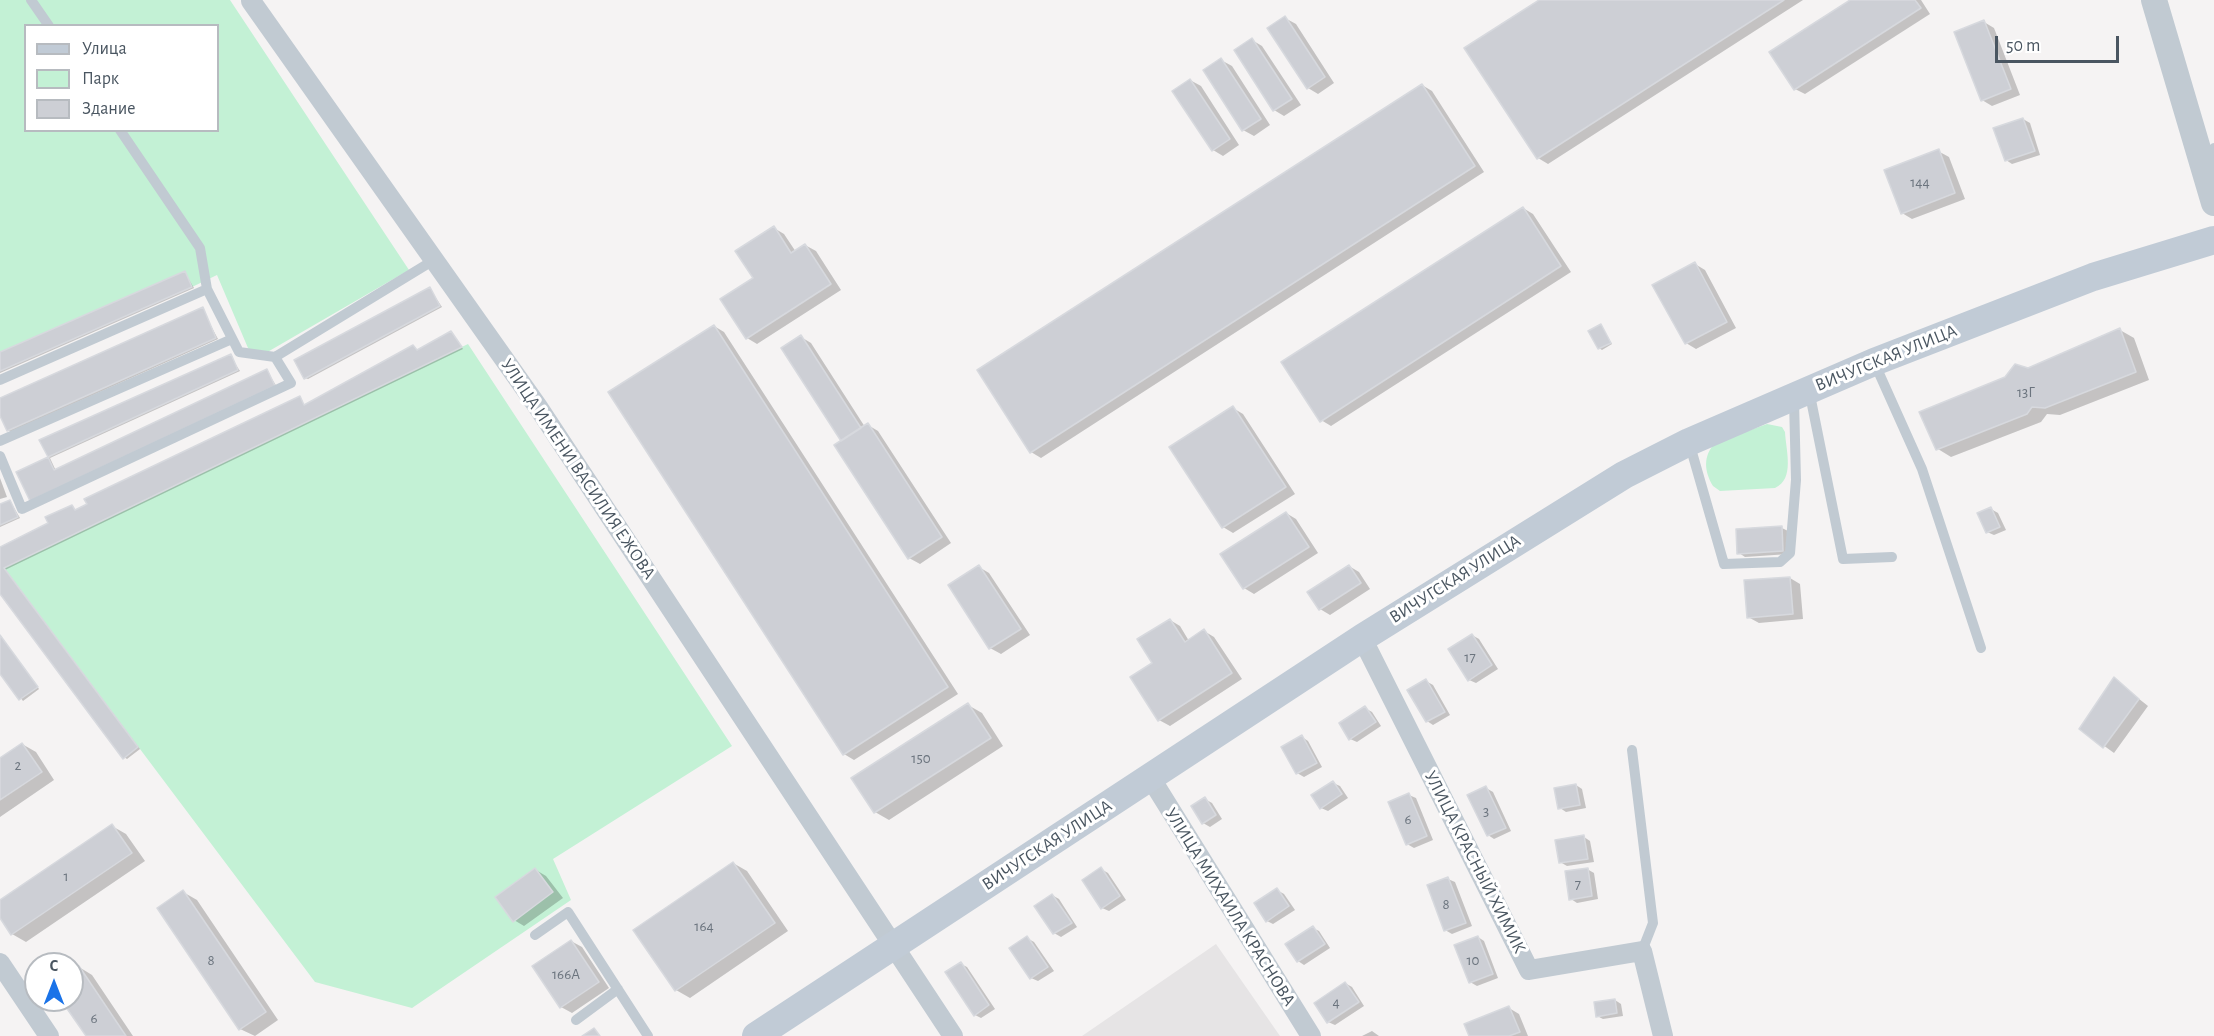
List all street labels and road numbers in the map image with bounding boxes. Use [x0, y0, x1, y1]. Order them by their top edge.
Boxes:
street label: ВИЧУГСКАЯ УЛИЦА [1812, 320, 1960, 396]
street label: УЛИЦА ИМЕНИ ВАСИЛИЯ ЕЖОВА [496, 355, 660, 583]
street label: ВИЧУГСКАЯ УЛИЦА [1385, 530, 1525, 628]
street label: УЛИЦА КРАСНЫЙ ХИМИК [1420, 767, 1530, 957]
street label: ВИЧУГСКАЯ УЛИЦА [978, 795, 1116, 895]
street label: УЛИЦА МИХАИЛА КРАСНОВА [1160, 804, 1300, 1010]

